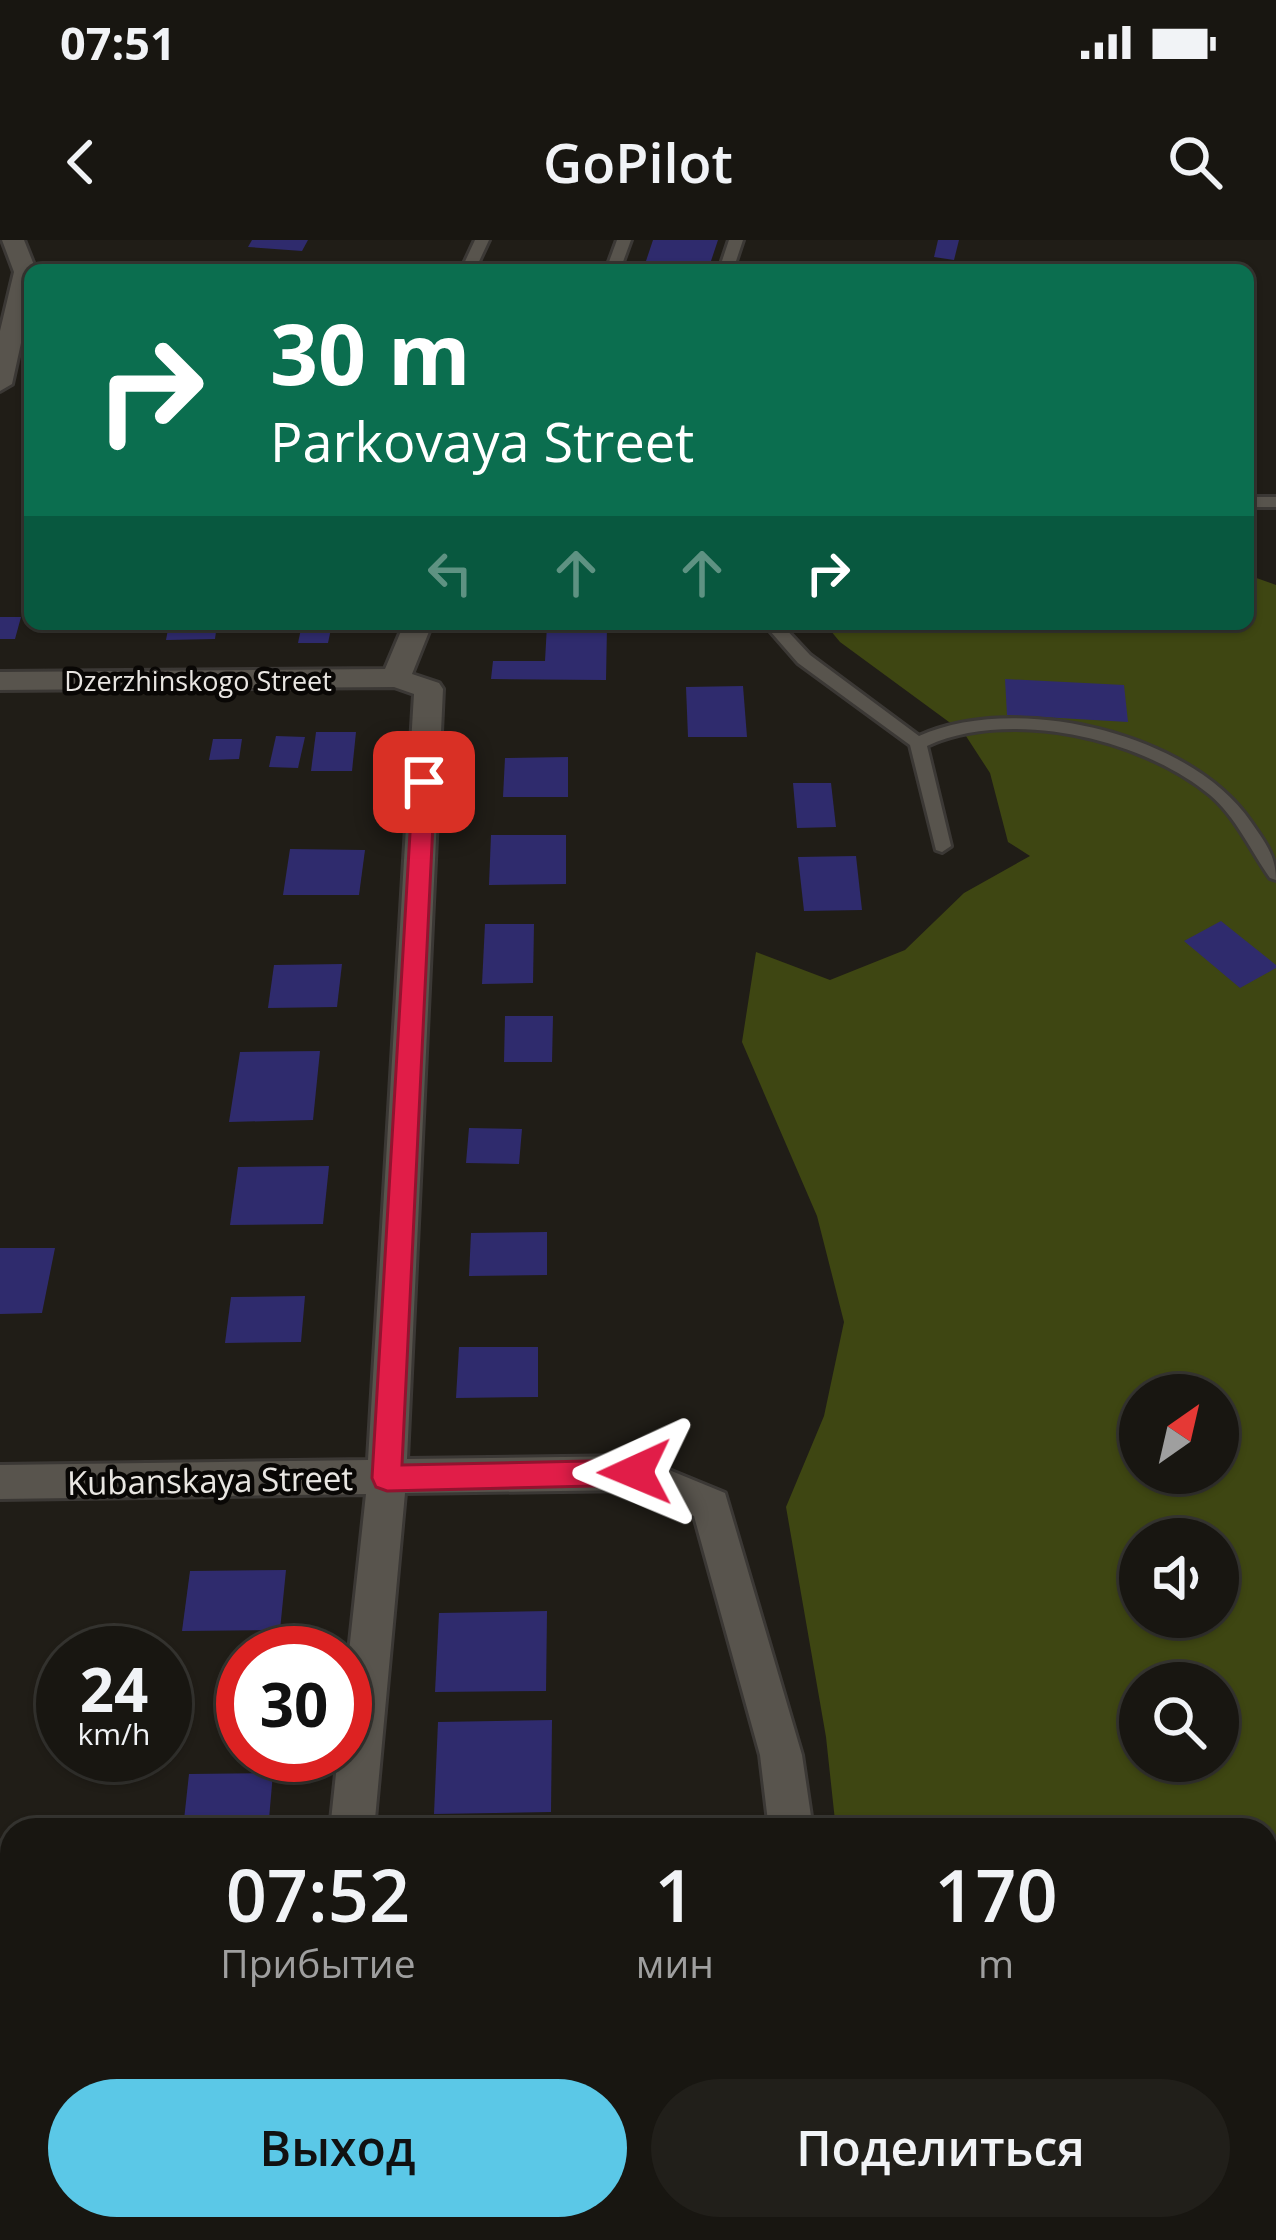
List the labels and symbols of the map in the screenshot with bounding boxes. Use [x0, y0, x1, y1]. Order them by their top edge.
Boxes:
street label: Dzerzhinskogo Street [64, 662, 332, 699]
pin [373, 731, 475, 833]
north arrow [1119, 1374, 1239, 1494]
position arrow [572, 1409, 698, 1535]
street label: Kubanskaya Street [67, 1455, 353, 1505]
speed limit sign: 30 [216, 1626, 372, 1782]

